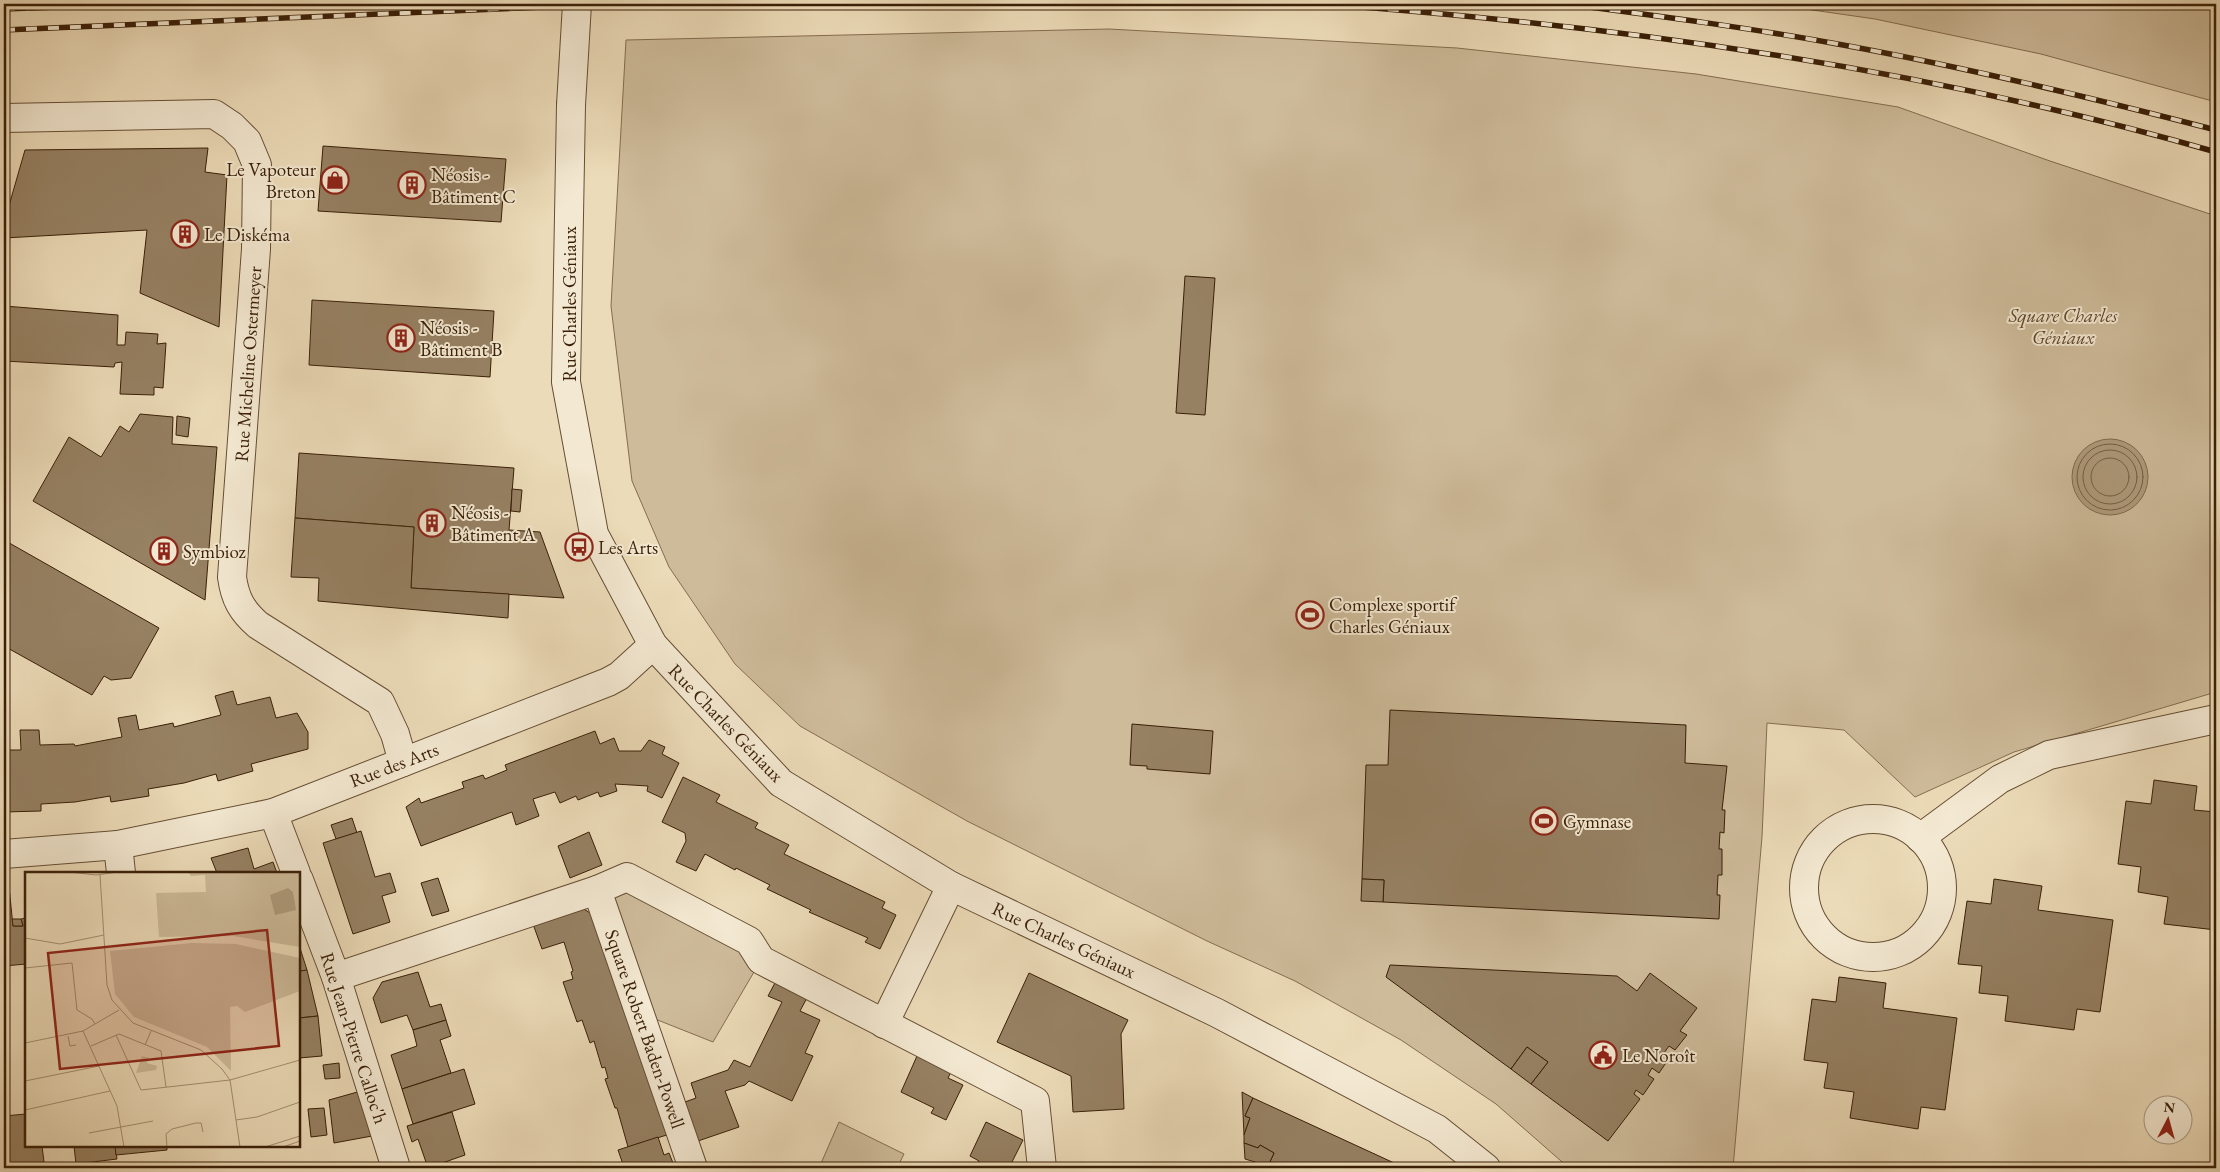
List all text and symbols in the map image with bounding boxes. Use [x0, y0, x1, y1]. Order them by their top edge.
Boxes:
place label: Le Vapoteur Breton [226, 157, 317, 204]
place label: Néosis - Bâtiment C [431, 162, 516, 209]
shop icon: Le Vapoteur Breton [320, 165, 350, 195]
building icon: Néosis - Bâtiment C [397, 170, 427, 200]
building icon: Le Diskéma [170, 219, 200, 249]
place label: Le Diskéma [204, 222, 291, 247]
street label: Rue Charles Géniaux [557, 225, 582, 382]
street label: Rue Micheline Ostermeyer [229, 265, 267, 463]
park label: Square Charles Géniaux [2008, 303, 2118, 350]
place label: Néosis - Bâtiment B [420, 315, 503, 362]
building icon: Néosis - Bâtiment B [386, 323, 416, 353]
place label: Néosis - Bâtiment A [451, 500, 536, 547]
building icon: Néosis - Bâtiment A [417, 508, 447, 538]
bus stop icon: Les Arts [564, 532, 594, 562]
place label: Les Arts [598, 535, 658, 560]
building icon: Symbioz [149, 536, 179, 566]
place label: Symbioz [183, 539, 246, 564]
place label: Complexe sportif Charles Géniaux [1329, 592, 1457, 639]
sports icon: Complexe sportif Charles Géniaux [1295, 600, 1325, 630]
street label: Rue Charles Géniaux [663, 658, 790, 788]
street label: Rue des Arts [346, 737, 442, 793]
sports icon: Gymnase [1529, 806, 1559, 836]
place label: Gymnase [1563, 809, 1631, 834]
inset map [25, 872, 300, 1147]
street label: Rue Charles Géniaux [988, 896, 1141, 985]
street label: Square Robert Baden-Powell [599, 926, 691, 1132]
street label: Rue Jean-Pierre Calloc'h [314, 949, 394, 1127]
public building icon: Le Noroît [1588, 1040, 1618, 1070]
place label: Le Noroît [1622, 1043, 1695, 1068]
north arrow [2142, 1094, 2192, 1144]
text: N [2163, 1098, 2177, 1117]

